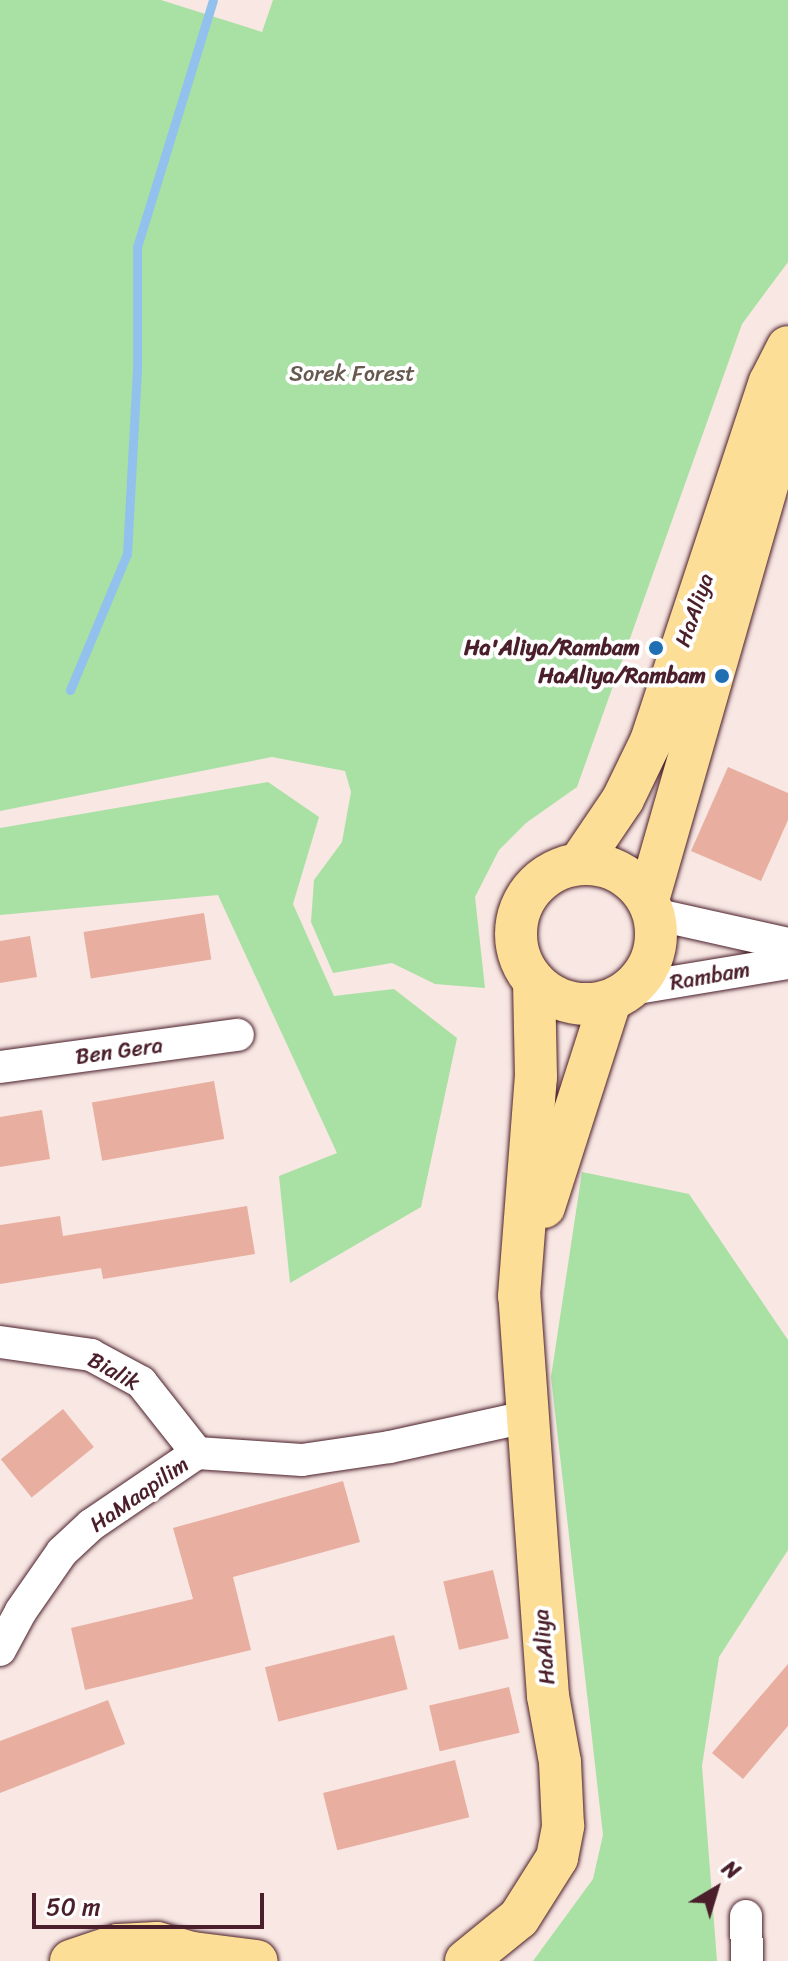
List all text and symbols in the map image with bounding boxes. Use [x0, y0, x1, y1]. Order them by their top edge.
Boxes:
park label: Sorek Forest [289, 361, 415, 387]
street label: HaAliya [669, 570, 719, 650]
place label: Ha'Aliya/Rambam [464, 635, 640, 661]
marker: Ha'Aliya/Rambam [647, 639, 665, 657]
place label: HaAliya/Rambam [538, 663, 706, 689]
marker: HaAliya/Rambam [713, 667, 731, 685]
street label: Rambam [668, 956, 752, 996]
street label: Ben Gera [74, 1032, 164, 1070]
street label: Bialik [84, 1346, 144, 1396]
street label: HaMaapilim [85, 1450, 193, 1538]
street label: HaAliya [528, 1608, 560, 1686]
north arrow [676, 1849, 756, 1929]
text: N [713, 1850, 749, 1890]
scale bar [36, 1877, 268, 1927]
text: 50 m [46, 1886, 101, 1928]

